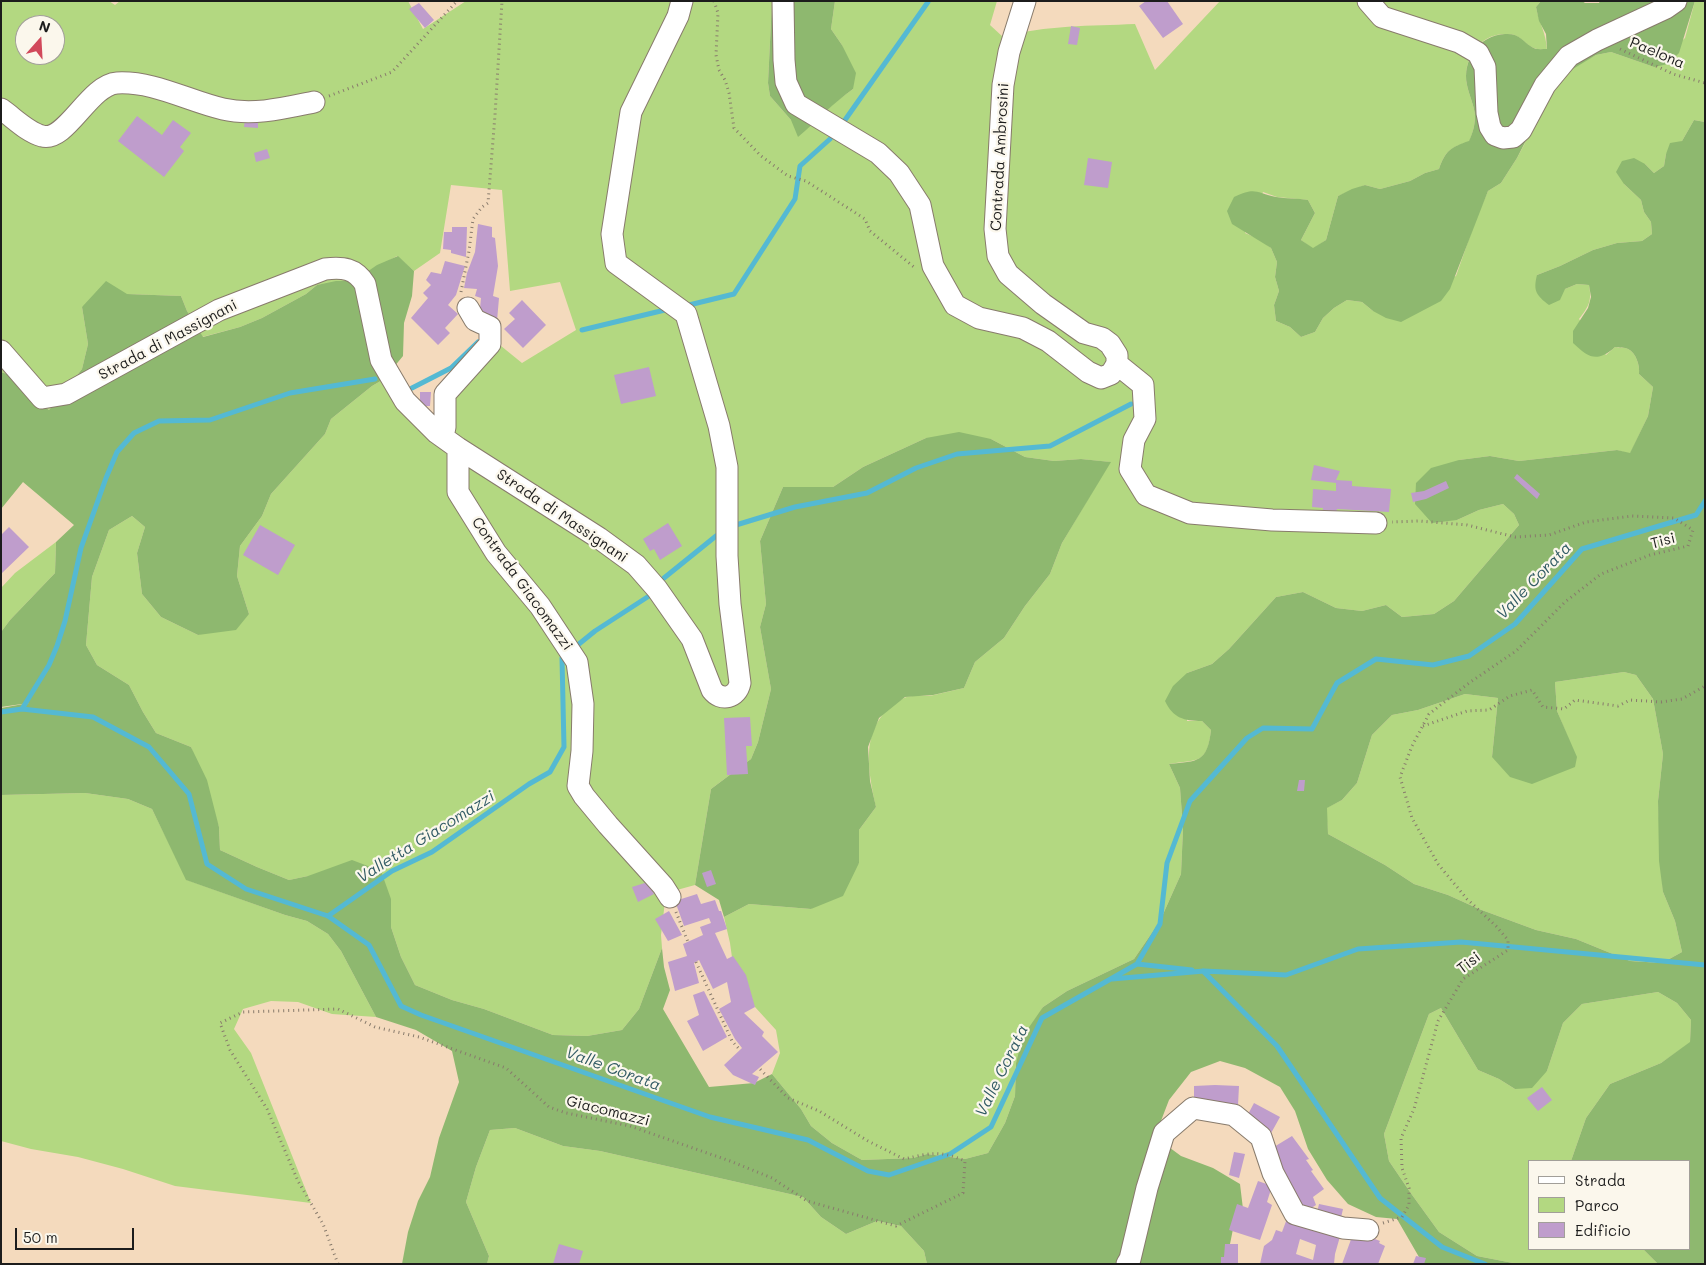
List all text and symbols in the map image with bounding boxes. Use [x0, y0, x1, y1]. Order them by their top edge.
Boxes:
north arrow [15, 15, 65, 65]
text: N [37, 16, 53, 37]
street label: Paelona [1627, 33, 1687, 73]
street label: Contrada Ambrosini [987, 83, 1013, 231]
street label: Strada di Massignani [96, 296, 240, 384]
street label: Strada di Massignani [493, 465, 631, 567]
street label: Contrada Giacomazzi [468, 514, 576, 654]
street label: Tisi [1649, 529, 1677, 553]
water label: Valle Corata [1492, 538, 1576, 624]
water label: Valletta Giacomazzi [354, 787, 498, 887]
street label: Tisi [1454, 948, 1484, 978]
water label: Valle Corata [972, 1022, 1032, 1120]
water label: Valle Corata [563, 1043, 663, 1095]
street label: Giacomazzi [564, 1092, 652, 1130]
legend [1528, 1160, 1691, 1250]
text: Strada [1575, 1170, 1626, 1190]
text: Parco [1575, 1195, 1619, 1215]
scale bar [18, 1218, 136, 1250]
text: Edificio [1575, 1220, 1630, 1240]
text: 50 m [23, 1227, 58, 1247]

